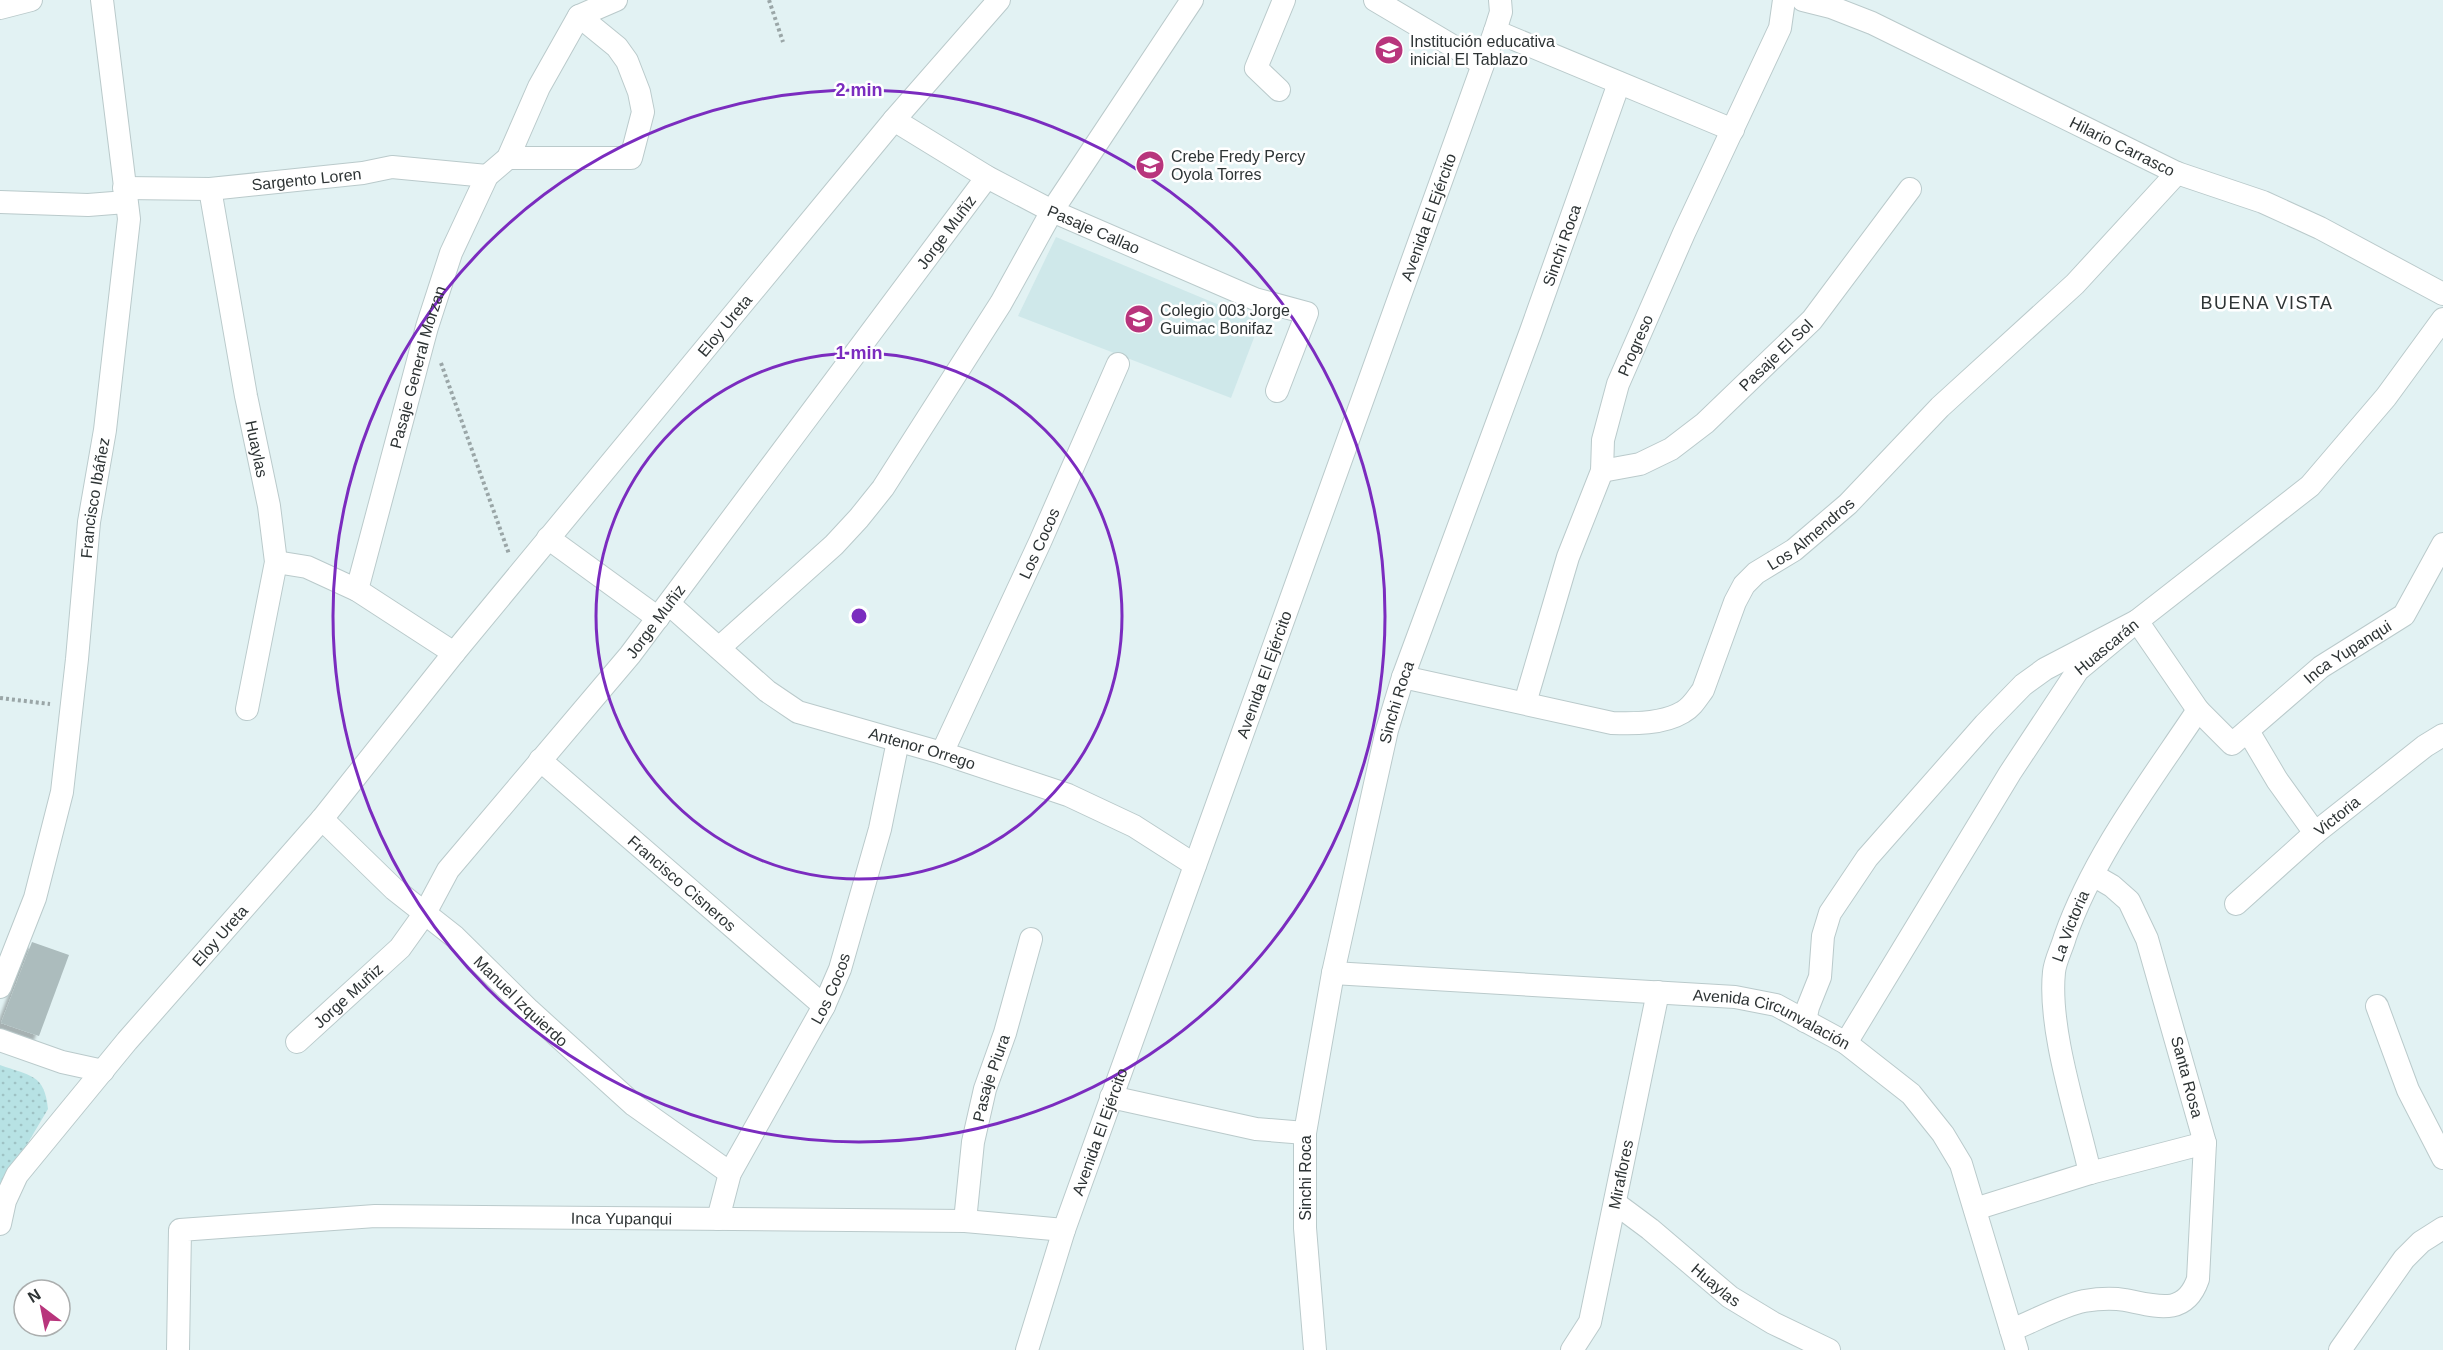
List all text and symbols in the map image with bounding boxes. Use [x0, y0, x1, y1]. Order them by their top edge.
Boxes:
place label: Institución educativa inicial El Tablazo [1410, 33, 1555, 68]
school or university icon: Institución educativa inicial El Tablazo [1373, 34, 1405, 66]
text: 2 min [835, 80, 883, 100]
street label: Hilario Carrasco [2067, 113, 2178, 179]
place label: Crebe Fredy Percy Oyola Torres [1171, 148, 1305, 183]
school or university icon: Crebe Fredy Percy Oyola Torres [1134, 149, 1166, 181]
street label: Avenida El Ejército [1397, 151, 1459, 283]
street label: Sargento Loren [251, 165, 362, 193]
street label: Jorge Muñiz [913, 192, 979, 272]
street label: Pasaje Callao [1045, 202, 1143, 257]
street label: Sinchi Roca [1539, 202, 1584, 288]
street label: Pasaje General Morzan [387, 284, 448, 450]
street label: Eloy Ureta [694, 291, 755, 360]
district label: BUENA VISTA [2200, 293, 2334, 313]
place label: Colegio 003 Jorge Guimac Bonifaz [1160, 302, 1290, 337]
school or university icon: Colegio 003 Jorge Guimac Bonifaz [1123, 303, 1155, 335]
street label: Progreso [1614, 312, 1656, 378]
street label: Pasaje El Sol [1735, 316, 1816, 394]
text: 1 min [835, 343, 883, 363]
street label: Huaylas [243, 419, 271, 479]
street label: Francisco Ibáñez [77, 436, 112, 559]
street label: Los Almendros [1764, 495, 1858, 573]
street label: Los Cocos [1016, 505, 1062, 581]
street label: Jorge Muñiz [622, 581, 688, 661]
centre of rings [849, 606, 869, 626]
street label: Avenida El Ejército [1233, 608, 1294, 740]
street label: Huascarán [2071, 615, 2141, 678]
street label: Inca Yupanqui [2300, 617, 2394, 687]
street label: Sinchi Roca [1376, 658, 1417, 745]
street label: Antenor Orrego [867, 724, 978, 772]
street label: Victoria [2311, 793, 2363, 839]
street label: Francisco Cisneros [625, 832, 739, 934]
street label: La Victoria [2048, 887, 2092, 964]
street label: Eloy Ureta [189, 902, 251, 969]
street label: Los Cocos [807, 951, 853, 1027]
street label: Manuel Izquierdo [471, 952, 571, 1050]
street label: Jorge Muñiz [310, 960, 386, 1031]
street label: Avenida Circunvalación [1692, 986, 1853, 1052]
street label: Pasaje Piura [969, 1032, 1012, 1123]
street label: Santa Rosa [2168, 1034, 2206, 1120]
street label: Avenida El Ejército [1069, 1066, 1130, 1198]
street label: Sinchi Roca [1297, 1135, 1314, 1221]
street label: Miraflores [1605, 1138, 1636, 1211]
street label: Inca Yupanqui [571, 1209, 672, 1227]
street label: Huaylas [1688, 1260, 1743, 1310]
north arrow [12, 1278, 72, 1338]
text: N [25, 1285, 44, 1306]

